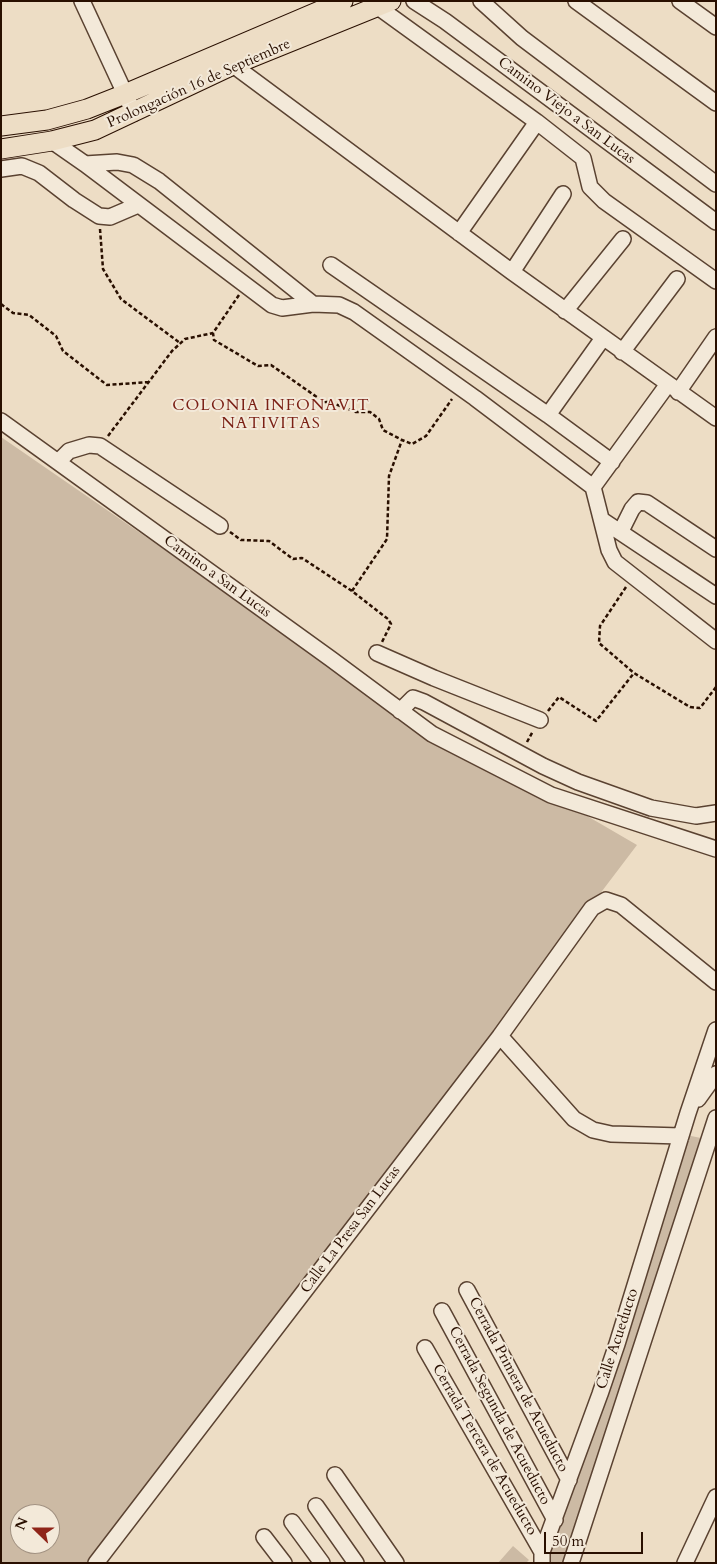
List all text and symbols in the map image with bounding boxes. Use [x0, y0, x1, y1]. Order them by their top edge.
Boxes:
street label: Prolongación 16 de Septiembre [105, 35, 293, 133]
street label: Camino Viejo a San Lucas [494, 54, 638, 168]
district label: COLONIA INFONAVIT NATIVITAS [170, 396, 372, 434]
street label: Camino a San Lucas [160, 532, 274, 622]
street label: Calle La Presa San Lucas [297, 1163, 405, 1297]
street label: Calle Acueducto [593, 1286, 643, 1392]
street label: Cerrada Primera de Acueducto [464, 1294, 572, 1476]
street label: Cerrada Segunda de Acueducto [444, 1324, 554, 1508]
street label: Cerrada Tercera de Acueducto [428, 1361, 540, 1539]
north arrow [10, 1504, 60, 1554]
text: N [10, 1514, 33, 1533]
scale bar [547, 1522, 646, 1554]
text: 50 m [552, 1531, 584, 1551]

